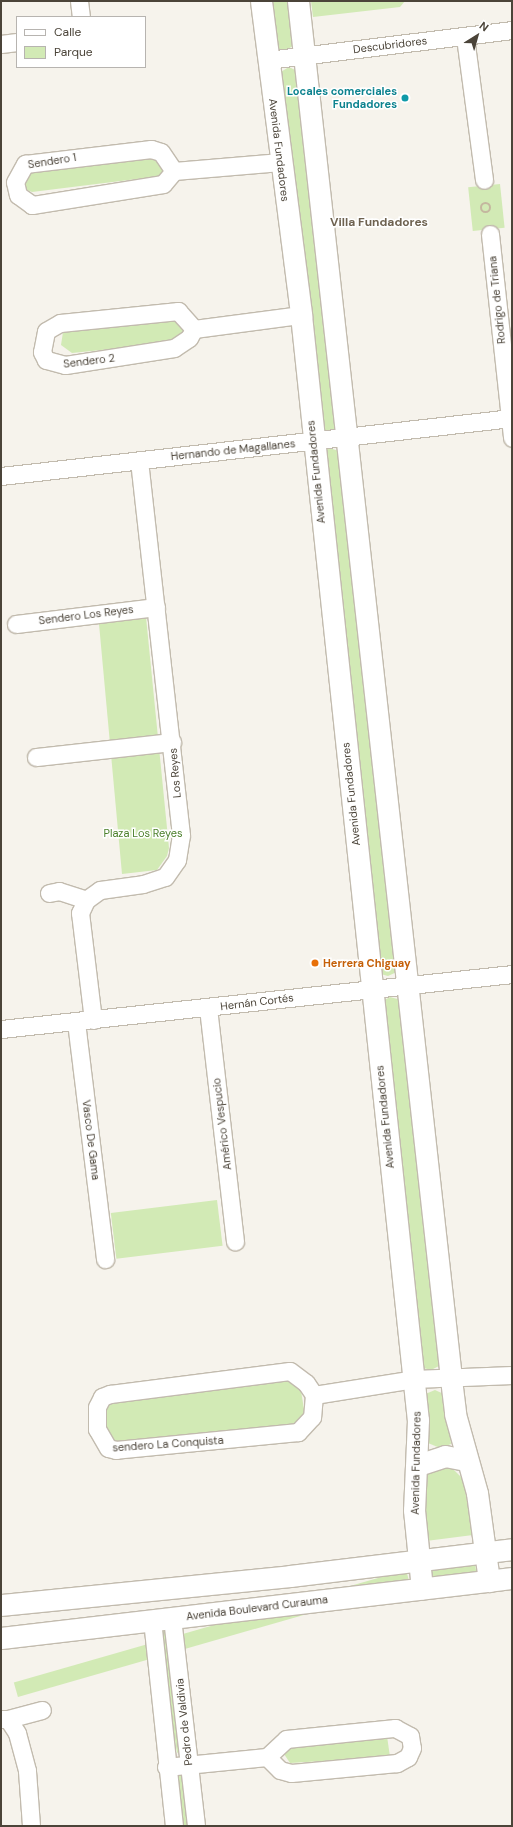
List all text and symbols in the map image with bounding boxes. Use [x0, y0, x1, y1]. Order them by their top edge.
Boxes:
legend [16, 16, 146, 68]
north arrow [457, 16, 497, 56]
text: N [477, 18, 492, 34]
text: Calle [54, 24, 81, 40]
street label: Descubridores [352, 34, 428, 56]
text: Parque [54, 44, 93, 60]
place label: Locales comerciales Fundadores [287, 85, 397, 111]
marker: Locales comerciales Fundadores [400, 93, 410, 103]
street label: Avenida Fundadores [266, 98, 292, 202]
street label: Sendero 1 [27, 151, 77, 171]
district label: Villa Fundadores [330, 216, 428, 230]
street label: Rodrigo de Triana [486, 255, 508, 345]
street label: Sendero 2 [63, 351, 115, 371]
street label: Avenida Fundadores [304, 420, 328, 524]
street label: Hernando de Magallanes [170, 437, 296, 463]
street label: Sendero Los Reyes [38, 603, 134, 627]
street label: Avenida Fundadores [339, 742, 363, 846]
street label: Los Reyes [166, 747, 184, 799]
park label: Plaza Los Reyes [104, 826, 182, 840]
place label: Herrera Chiguay [323, 956, 411, 970]
marker: Herrera Chiguay [310, 958, 320, 968]
street label: Hernán Cortés [220, 991, 294, 1013]
street label: Avenida Fundadores [373, 1065, 397, 1169]
street label: Américo Vespucio [210, 1077, 234, 1171]
street label: Vasco De Gama [80, 1099, 102, 1181]
street label: Avenida Fundadores [408, 1411, 424, 1515]
street label: sendero La Conquista [112, 1434, 224, 1454]
street label: Avenida Boulevard Curauma [185, 1593, 329, 1623]
street label: Pedro de Valdivia [173, 1678, 195, 1766]

